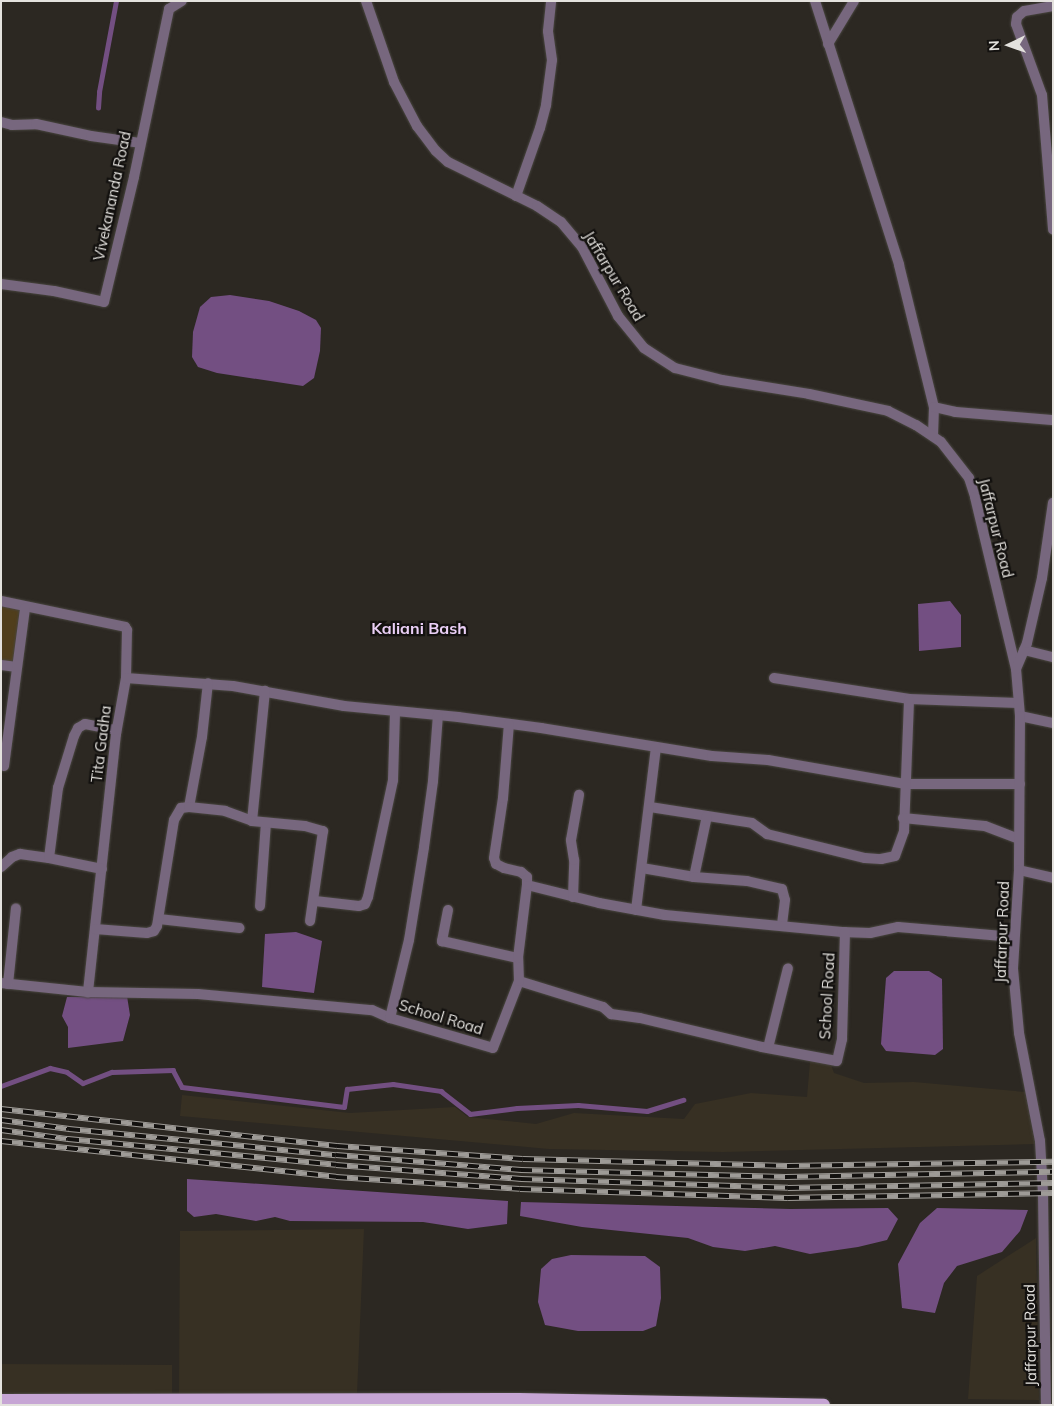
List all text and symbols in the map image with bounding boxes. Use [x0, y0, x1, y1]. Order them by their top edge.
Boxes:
north arrow [984, 20, 1034, 70]
text: N [985, 40, 1003, 52]
street label: Vivekananda Road [89, 130, 135, 262]
street label: Jaffarpur Road [580, 228, 648, 324]
street label: Jaffarpur Road [975, 476, 1017, 580]
district label: Kaliani Bash [371, 618, 467, 638]
street label: Tita Gadha [87, 704, 115, 784]
street label: Jaffarpur Road [991, 881, 1013, 983]
street label: School Road [816, 952, 838, 1040]
street label: School Road [397, 996, 485, 1038]
street label: Jaffarpur Road [1020, 1284, 1040, 1386]

